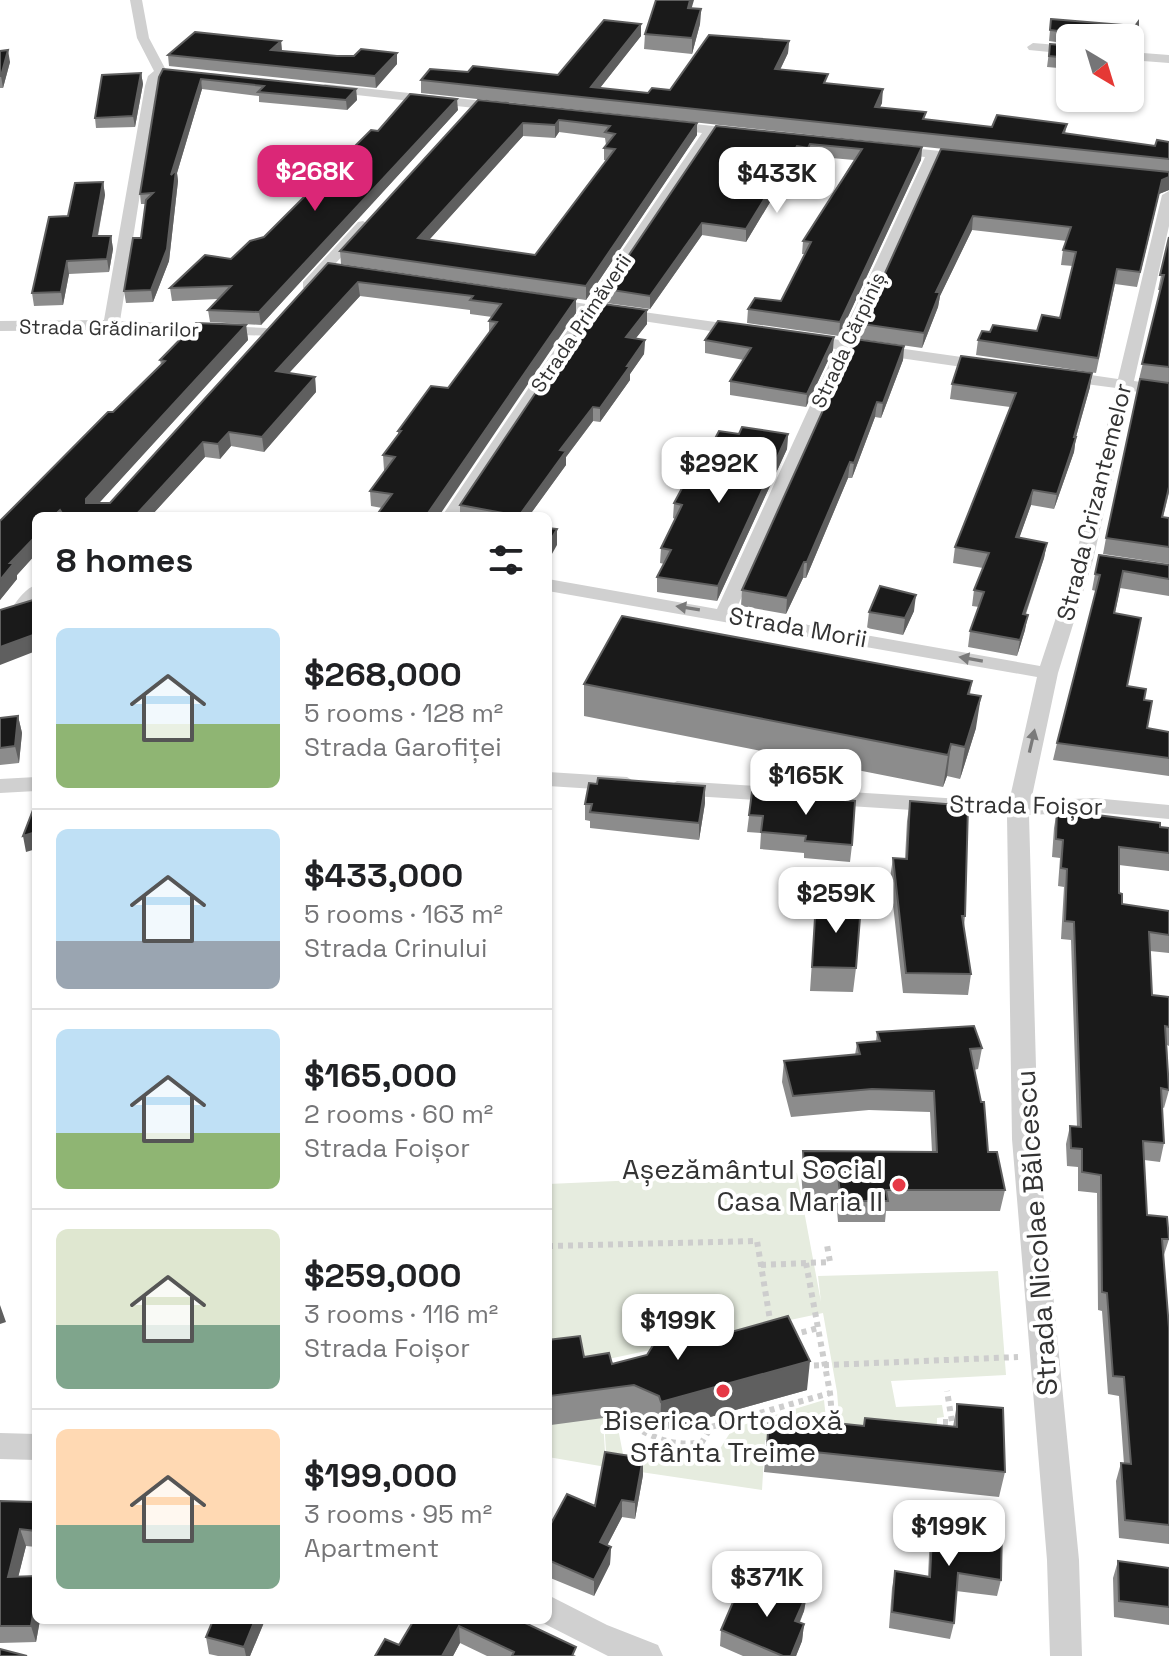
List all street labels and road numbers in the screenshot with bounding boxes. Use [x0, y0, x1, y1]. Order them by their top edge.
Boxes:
street label: Strada Primăverii [525, 249, 637, 397]
street label: Strada Cărpiniș [805, 268, 891, 412]
street label: Strada Grădinarilor [19, 313, 199, 343]
street label: Strada Crizantemelor [1049, 380, 1139, 624]
street label: Strada Morii [727, 600, 869, 654]
street label: Strada Foișor [949, 788, 1103, 822]
street label: Strada Nicolae Bălcescu [1007, 1069, 1065, 1397]

